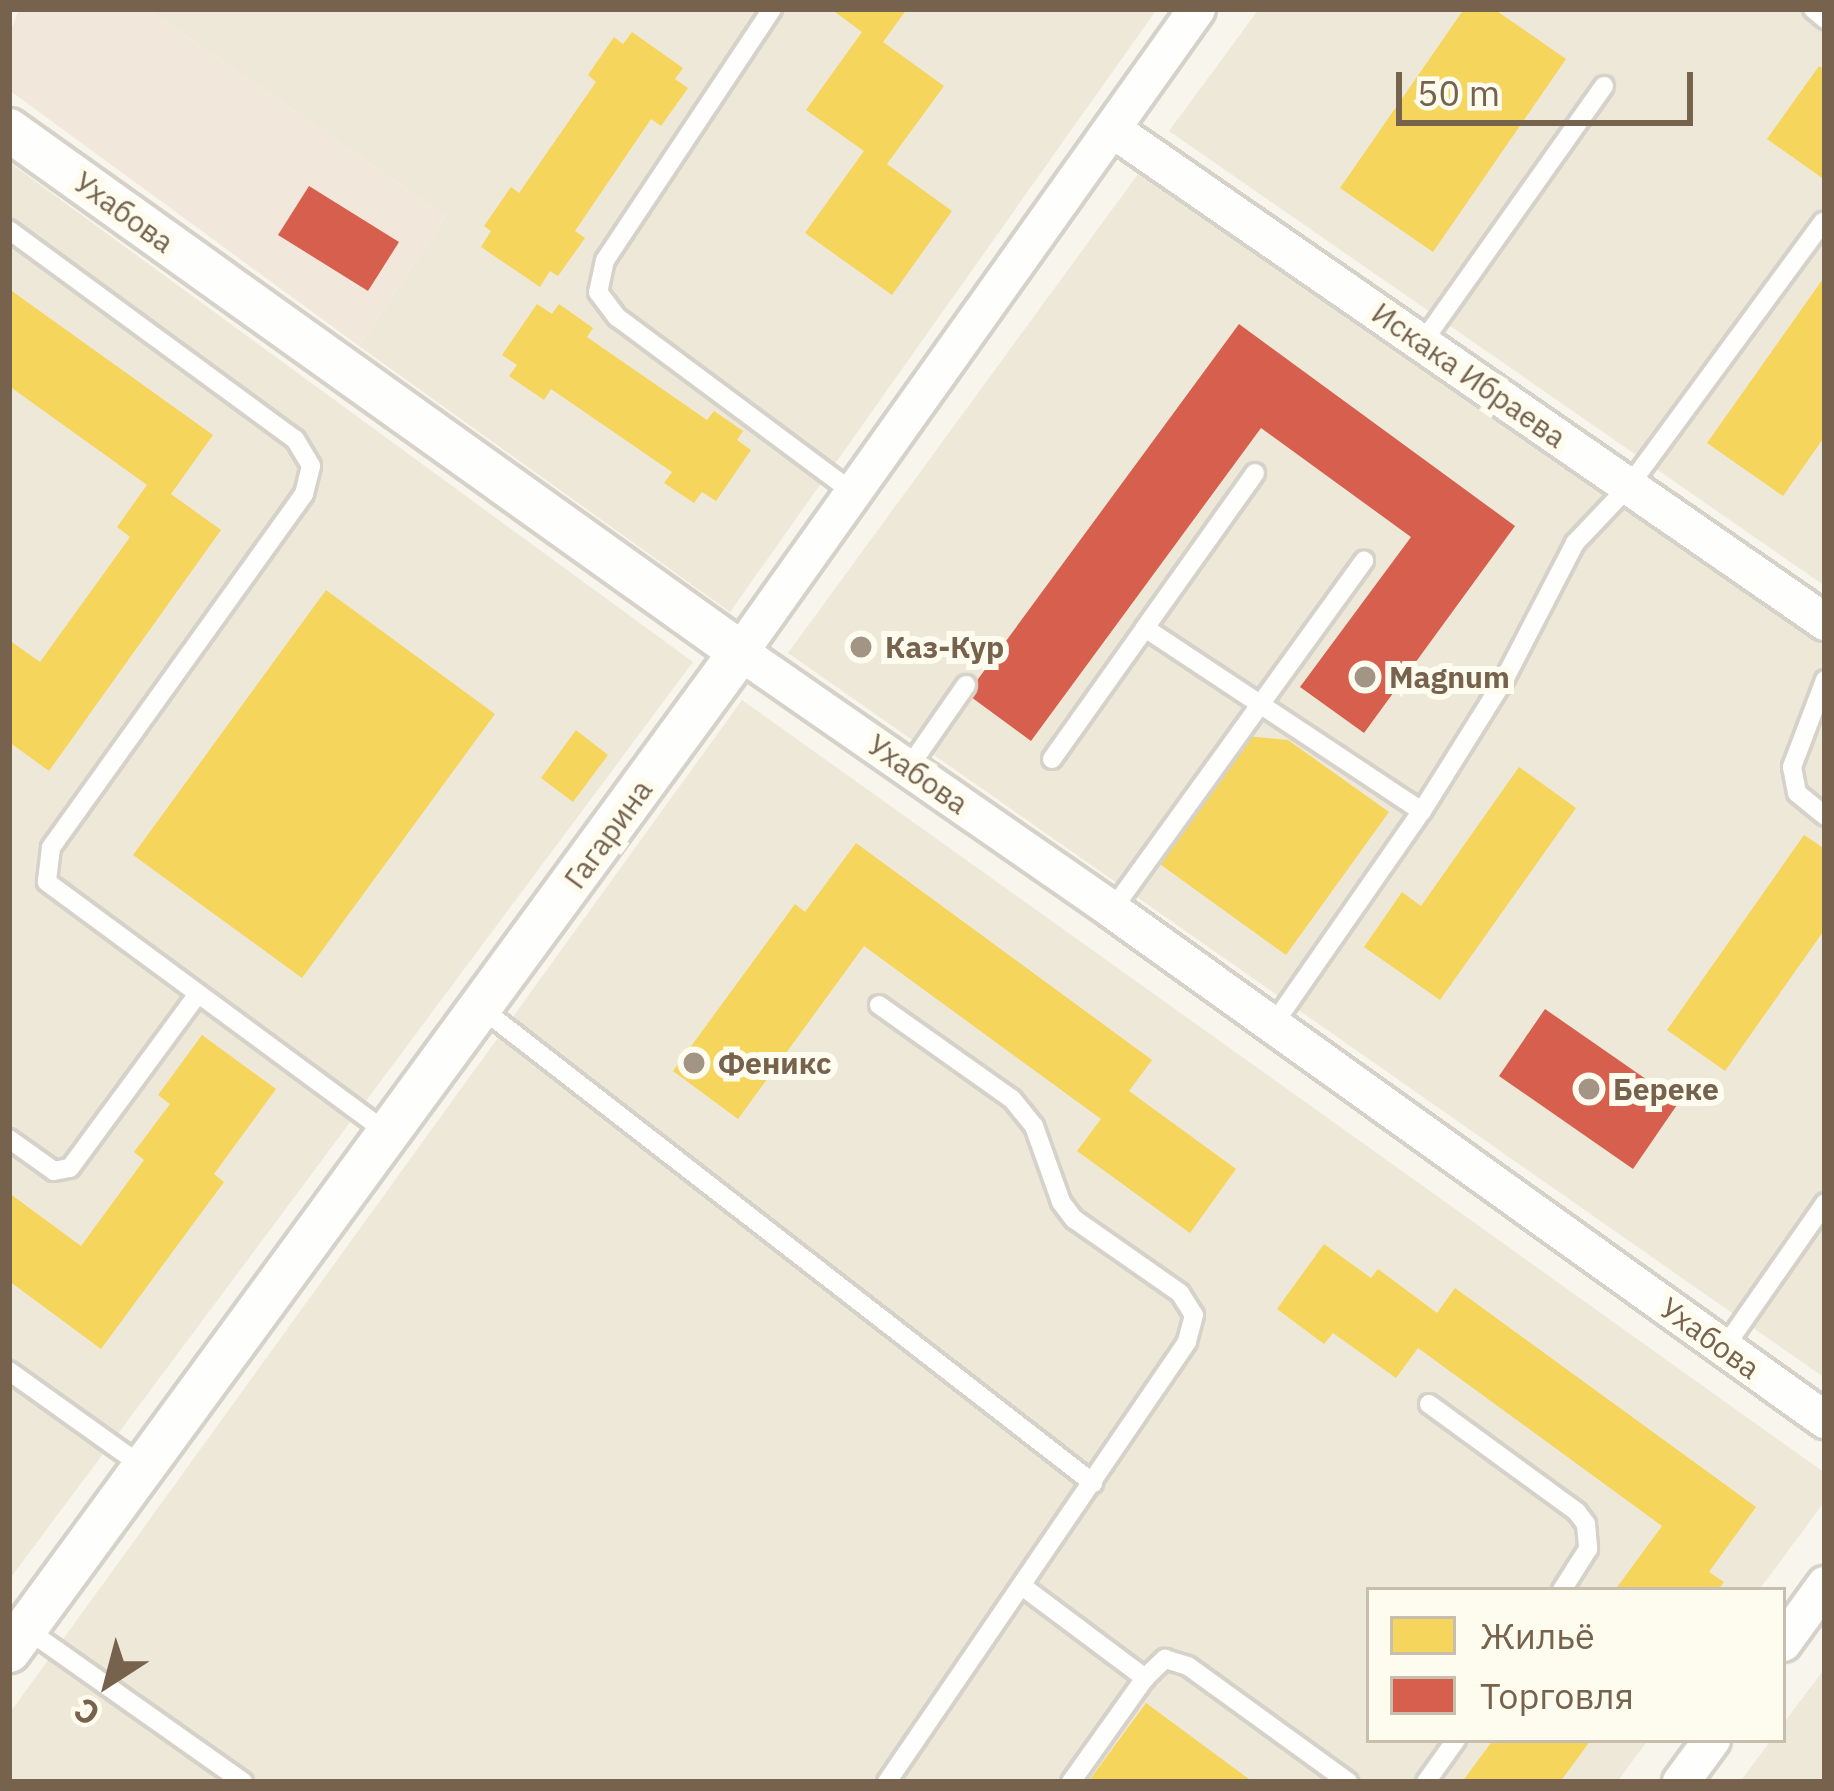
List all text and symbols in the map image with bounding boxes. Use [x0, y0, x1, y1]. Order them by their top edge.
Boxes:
scale bar [1402, 48, 1699, 122]
text: 50 m [1417, 69, 1500, 116]
street label: Ухабова [67, 164, 181, 260]
street label: Искака Ибраева [1365, 295, 1573, 455]
place label: Каз-Кур [885, 629, 1004, 665]
marker: Каз-Кур [848, 634, 874, 660]
place label: Magnum [1389, 659, 1510, 695]
marker: Magnum [1352, 664, 1378, 690]
street label: Ухабова [861, 726, 975, 822]
street label: Гагарина [556, 773, 660, 895]
place label: Феникс [718, 1045, 832, 1081]
marker: Феникс [681, 1050, 707, 1076]
place label: Береке [1613, 1071, 1719, 1107]
marker: Береке [1576, 1076, 1602, 1102]
street label: Ухабова [1653, 1290, 1767, 1386]
legend [1366, 1587, 1786, 1743]
text: Жильё [1480, 1612, 1595, 1659]
north arrow [48, 1623, 168, 1743]
text: Торговля [1480, 1672, 1634, 1719]
text: С [65, 1689, 108, 1736]

